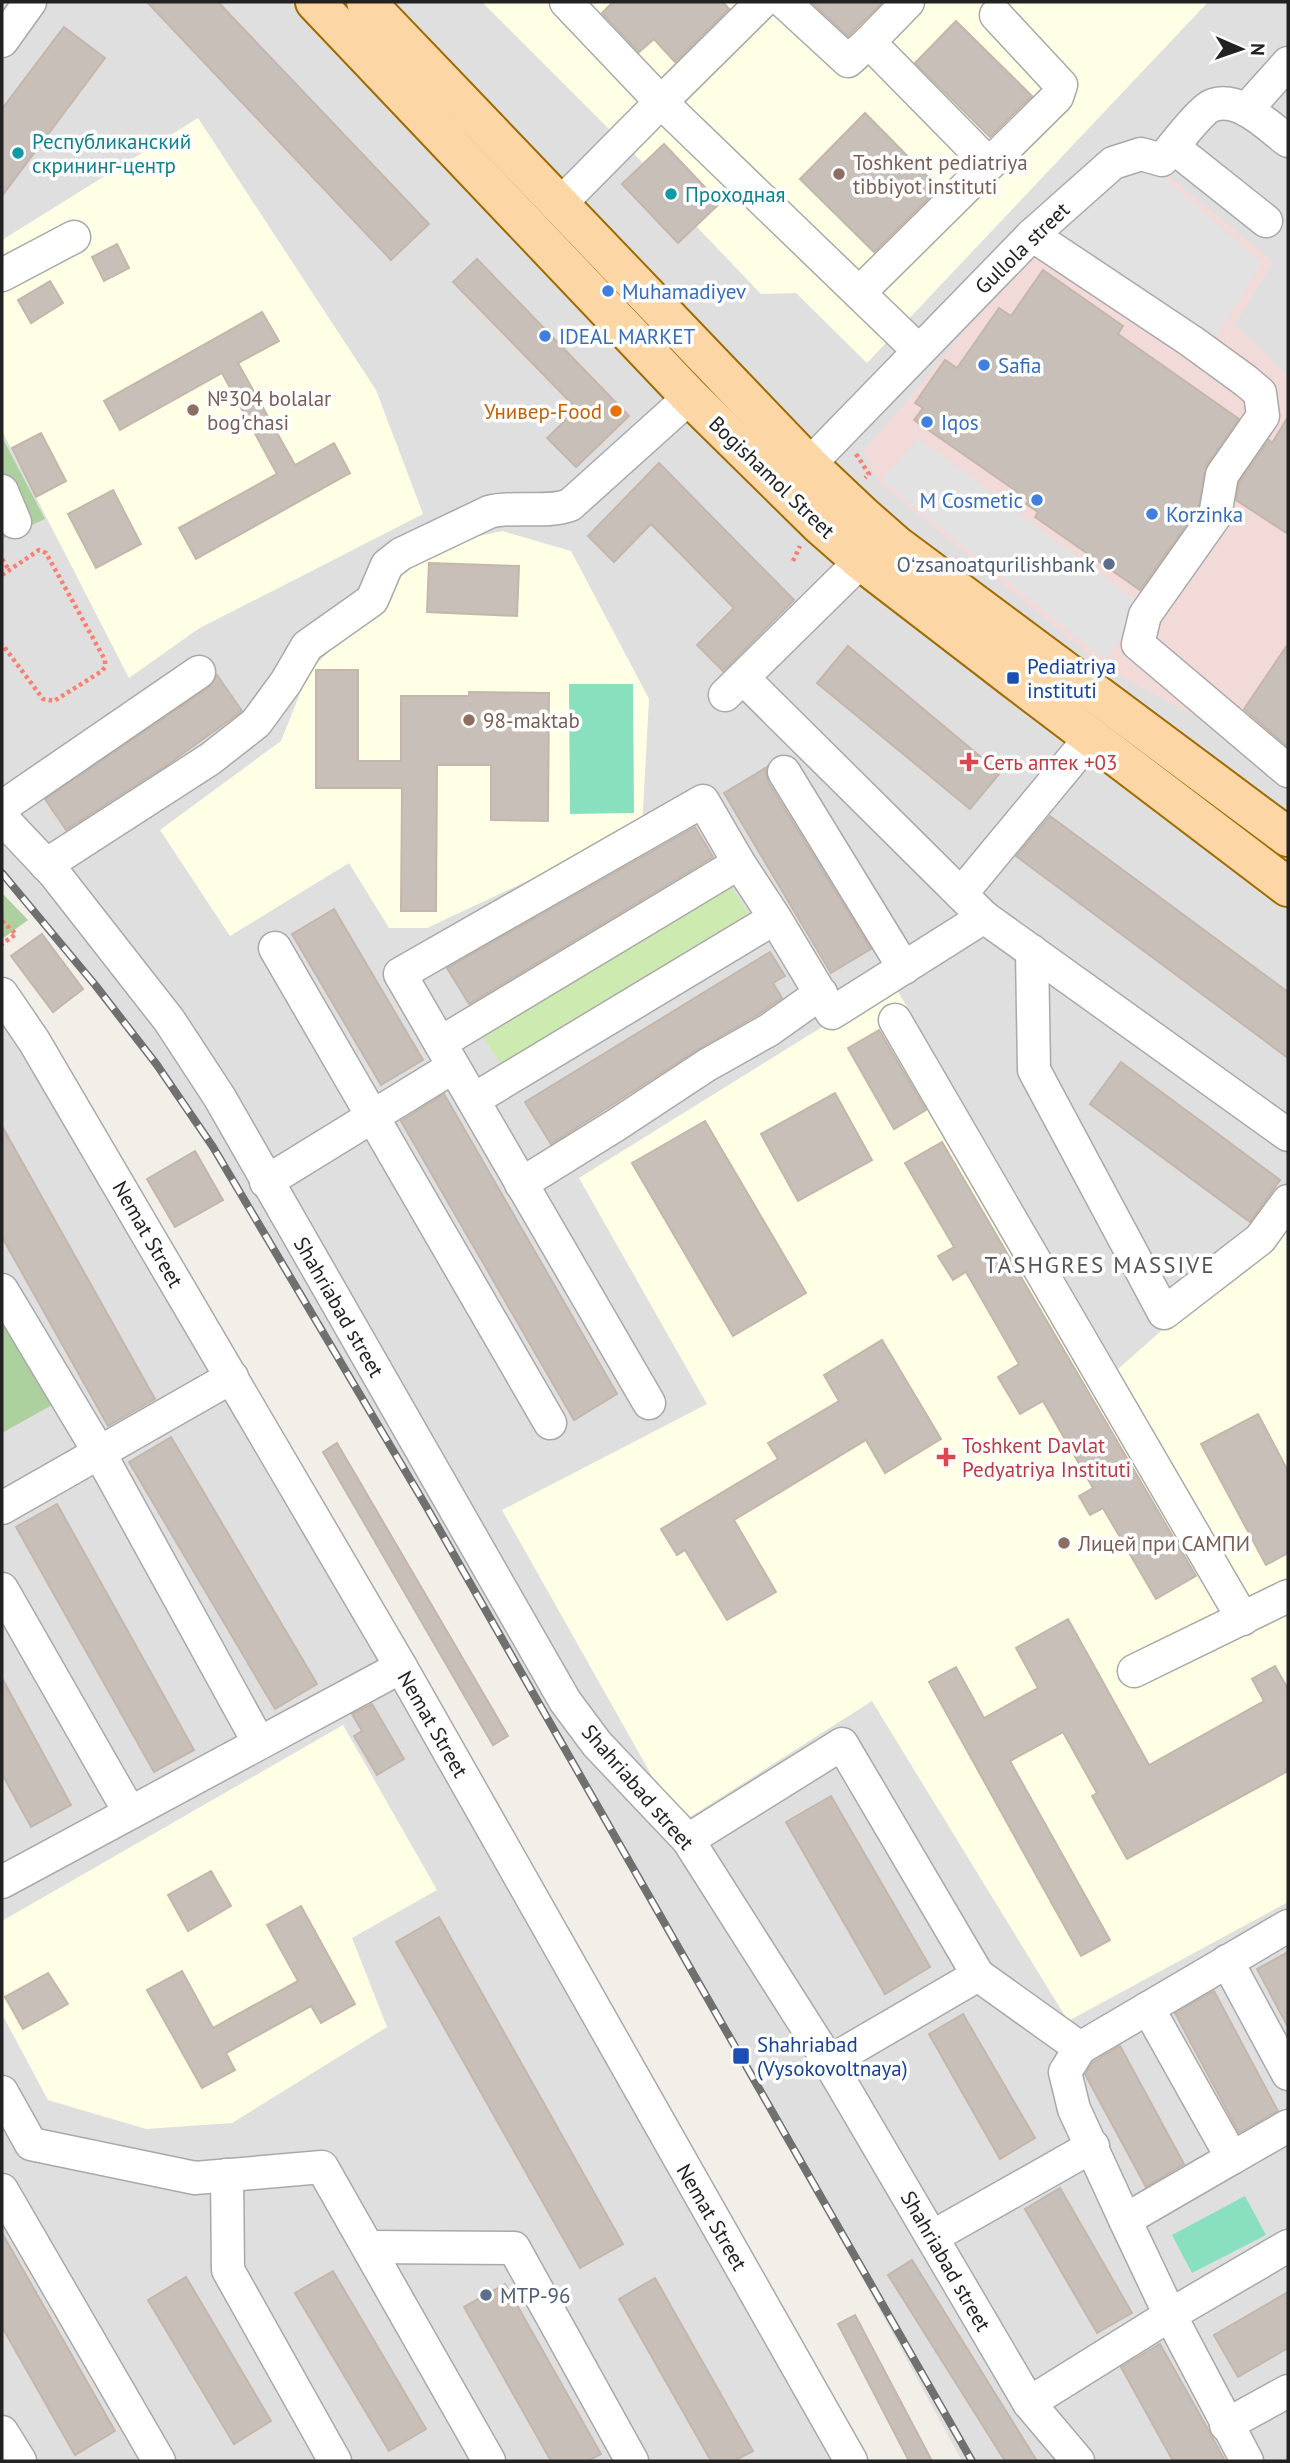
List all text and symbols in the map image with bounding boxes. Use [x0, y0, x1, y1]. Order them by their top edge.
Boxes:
north arrow [1206, 14, 1276, 84]
text: N [1246, 43, 1270, 56]
place label: Республиканский скрининг-центр [32, 128, 191, 179]
marker: Республиканский скрининг-центр [10, 145, 26, 161]
place label: Toshkent pediatriya tibbiyot instituti [853, 149, 1028, 200]
marker: Toshkent pediatriya tibbiyot instituti [831, 166, 847, 182]
place label: Проходная [685, 181, 786, 208]
marker: Проходная [663, 186, 679, 202]
street label: Gullola street [969, 196, 1075, 300]
place label: Muhamadiyev [622, 278, 746, 305]
marker: Muhamadiyev [600, 283, 616, 299]
place label: IDEAL MARKET [559, 323, 695, 350]
marker: IDEAL MARKET [537, 328, 553, 344]
place label: Safia [998, 352, 1041, 379]
marker: Safia [976, 357, 992, 373]
place label: №304 bolalar bog'chasi [207, 385, 331, 436]
place label: Универ-Food [484, 398, 602, 425]
marker: №304 bolalar bog'chasi [185, 402, 201, 418]
marker: Универ-Food [608, 403, 624, 419]
place label: Iqos [941, 409, 979, 436]
street label: Bogishamol Street [703, 410, 841, 544]
marker: Iqos [919, 414, 935, 430]
place label: M Cosmetic [919, 487, 1023, 514]
marker: M Cosmetic [1029, 492, 1045, 508]
place label: Korzinka [1166, 501, 1243, 528]
marker: Korzinka [1144, 506, 1160, 522]
place label: Oʻzsanoatqurilishbank [897, 551, 1095, 578]
marker: Oʻzsanoatqurilishbank [1101, 556, 1117, 572]
place label: Pediatriya instituti [1027, 653, 1116, 704]
marker: Pediatriya instituti [1005, 670, 1021, 686]
place label: 98-maktab [483, 707, 580, 734]
marker: 98-maktab [461, 712, 477, 728]
place label: Сеть аптек +03 [983, 749, 1117, 776]
marker: Сеть аптек +03 [961, 754, 977, 770]
street label: Nemat Street [107, 1176, 189, 1292]
street label: Shahriabad street [288, 1232, 390, 1382]
district label: TASHGRES MASSIVE [985, 1250, 1215, 1279]
place label: Toshkent Davlat Pedyatriya Instituti [962, 1432, 1131, 1483]
marker: Toshkent Davlat Pedyatriya Instituti [936, 1447, 956, 1467]
place label: Лицей при САМПИ [1077, 1530, 1250, 1557]
marker: Лицей при САМПИ [1056, 1535, 1072, 1551]
street label: Nemat Street [392, 1666, 474, 1782]
street label: Shahriabad street [576, 1719, 700, 1855]
place label: Shahriabad (Vysokovoltnaya) [757, 2031, 908, 2082]
marker: Shahriabad (Vysokovoltnaya) [731, 2046, 751, 2066]
street label: Nemat Street [671, 2159, 753, 2275]
street label: Shahriabad street [895, 2186, 997, 2336]
place label: MTP-96 [500, 2282, 570, 2309]
marker: MTP-96 [478, 2287, 494, 2303]

